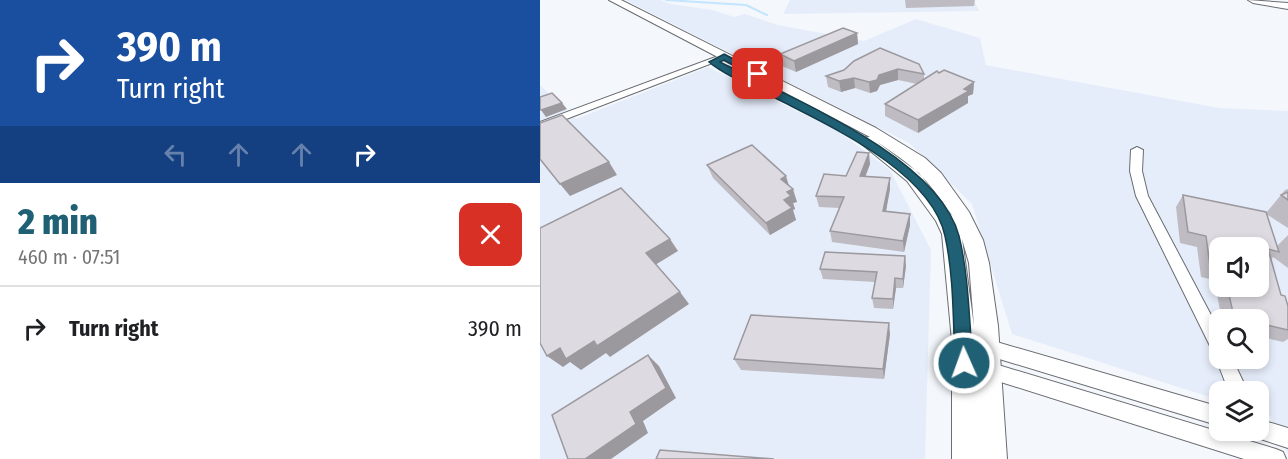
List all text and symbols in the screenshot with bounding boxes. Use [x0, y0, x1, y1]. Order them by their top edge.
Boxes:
text: 390 m [117, 22, 222, 72]
icon: right [18, 24, 96, 102]
pin [732, 48, 783, 99]
icon: arrive [741, 57, 774, 90]
text: Turn right [117, 73, 225, 105]
icon: left [159, 138, 192, 171]
icon: ahead [222, 138, 255, 171]
icon: ahead [285, 138, 318, 171]
icon: right [348, 138, 381, 171]
text: 2 min [18, 200, 98, 244]
button: close [459, 203, 522, 266]
map controls [1209, 237, 1269, 441]
button: sound [1209, 237, 1269, 297]
text: 460 m · 07:51 [18, 245, 120, 269]
button: search [1209, 309, 1269, 369]
icon: right [18, 312, 51, 345]
text: Turn right [69, 315, 158, 342]
text: 390 m [468, 315, 522, 342]
position arrow [932, 331, 996, 395]
button: layers [1209, 381, 1269, 441]

